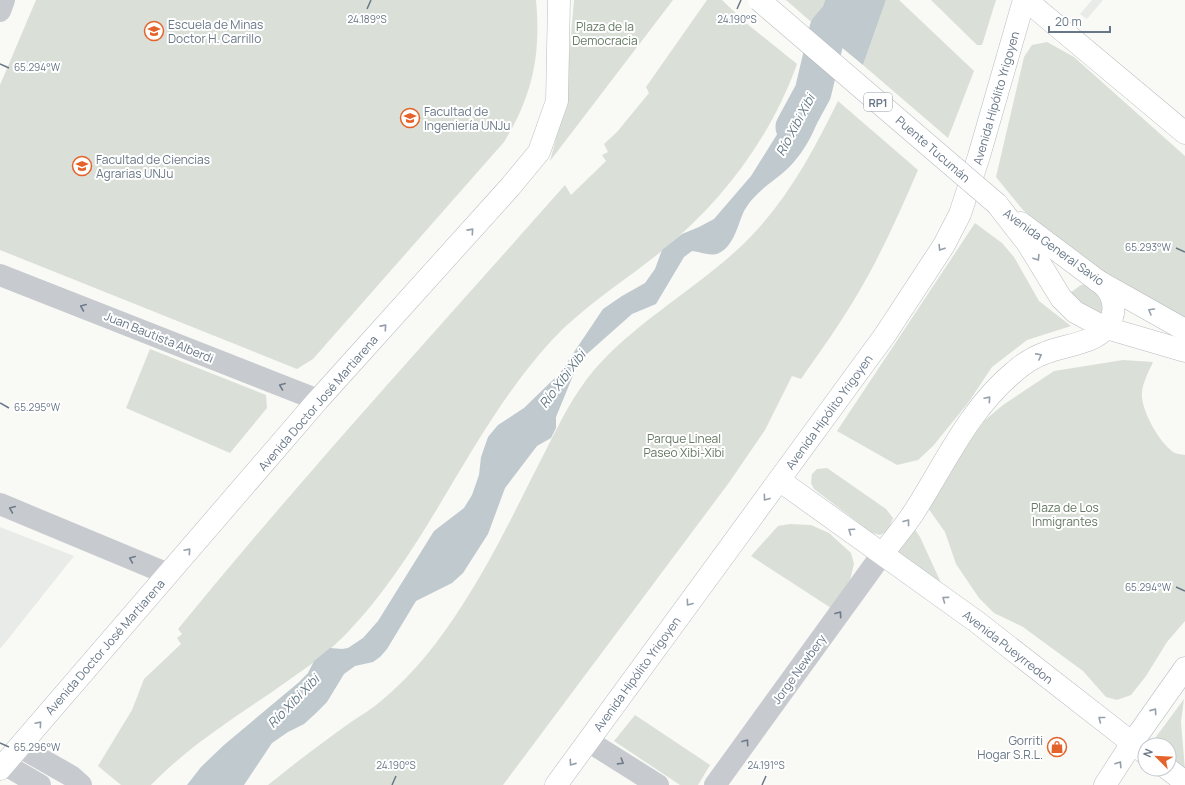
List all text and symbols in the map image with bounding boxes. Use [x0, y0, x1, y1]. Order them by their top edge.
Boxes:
scale bar [1049, 8, 1110, 34]
text: 24.189°S [347, 12, 387, 26]
text: 24.190°S [717, 12, 757, 26]
text: 20 m [1055, 13, 1082, 30]
place label: Escuela de Minas Doctor H. Carrillo [168, 16, 263, 47]
park label: Plaza de la Democracia [572, 18, 638, 49]
school or university icon: Escuela de Minas Doctor H. Carrillo [143, 20, 165, 42]
street label: Avenida Hipólito Yrigoyen [969, 29, 1023, 167]
text: 65.294°W [14, 60, 61, 74]
water label: Río Xibi Xibi [771, 89, 820, 159]
road number: RP1 [864, 93, 892, 111]
place label: Facultad de Ingeniería UNJu [424, 103, 510, 134]
school or university icon: Facultad de Ingeniería UNJu [399, 107, 421, 129]
street label: Puente Tucumán [892, 112, 974, 186]
place label: Facultad de Ciencias Agrarias UNJu [96, 151, 210, 182]
school or university icon: Facultad de Ciencias Agrarias UNJu [71, 155, 93, 177]
street label: Avenida General Savio [1000, 205, 1108, 289]
one-way arrow [467, 228, 474, 236]
text: 65.293°W [1125, 240, 1172, 254]
one-way arrow [939, 244, 946, 251]
one-way arrow [1032, 254, 1040, 261]
one-way arrow [79, 304, 86, 312]
street label: Juan Bautista Alberdi [102, 307, 216, 367]
one-way arrow [1148, 308, 1155, 315]
one-way arrow [379, 324, 387, 332]
street label: Avenida Doctor José Martiarena [254, 332, 382, 474]
water label: Río Xibi Xibi [535, 345, 591, 411]
street label: Avenida Hipólito Yrigoyen [782, 351, 876, 473]
one-way arrow [1035, 353, 1042, 361]
one-way arrow [278, 383, 286, 391]
one-way arrow [984, 396, 991, 404]
text: 65.295°W [14, 400, 61, 414]
park label: Parque Lineal Paseo Xibi-Xibi [644, 430, 724, 461]
one-way arrow [764, 494, 771, 501]
park label: Plaza de Los Inmigrantes [1031, 499, 1099, 530]
one-way arrow [9, 506, 17, 514]
one-way arrow [902, 520, 909, 527]
one-way arrow [848, 528, 855, 536]
one-way arrow [183, 549, 190, 556]
one-way arrow [129, 556, 136, 564]
street label: Avenida Doctor José Martiarena [41, 576, 169, 718]
text: 65.294°W [1125, 580, 1172, 594]
one-way arrow [943, 597, 950, 604]
one-way arrow [686, 599, 694, 606]
street label: Avenida Pueyrredon [959, 606, 1057, 688]
one-way arrow [834, 611, 842, 618]
street label: Avenida Hipólito Yrigoyen [590, 613, 684, 735]
street label: Jorge Newbery [768, 630, 830, 707]
water label: Río Xibi Xibi [263, 669, 324, 732]
one-way arrow [1149, 708, 1157, 715]
one-way arrow [1099, 717, 1106, 724]
one-way arrow [35, 722, 42, 729]
place label: Gorriti Hogar S.R.L. [977, 732, 1043, 763]
shop icon: Gorriti Hogar S.R.L. [1046, 736, 1068, 758]
north arrow [1137, 737, 1177, 777]
one-way arrow [742, 739, 749, 746]
text: 65.296°W [14, 740, 61, 754]
text: N [1139, 746, 1156, 759]
one-way arrow [617, 757, 624, 764]
text: 24.190°S [376, 758, 416, 772]
text: 24.191°S [747, 758, 785, 772]
one-way arrow [569, 759, 577, 766]
one-way arrow [1114, 761, 1121, 768]

